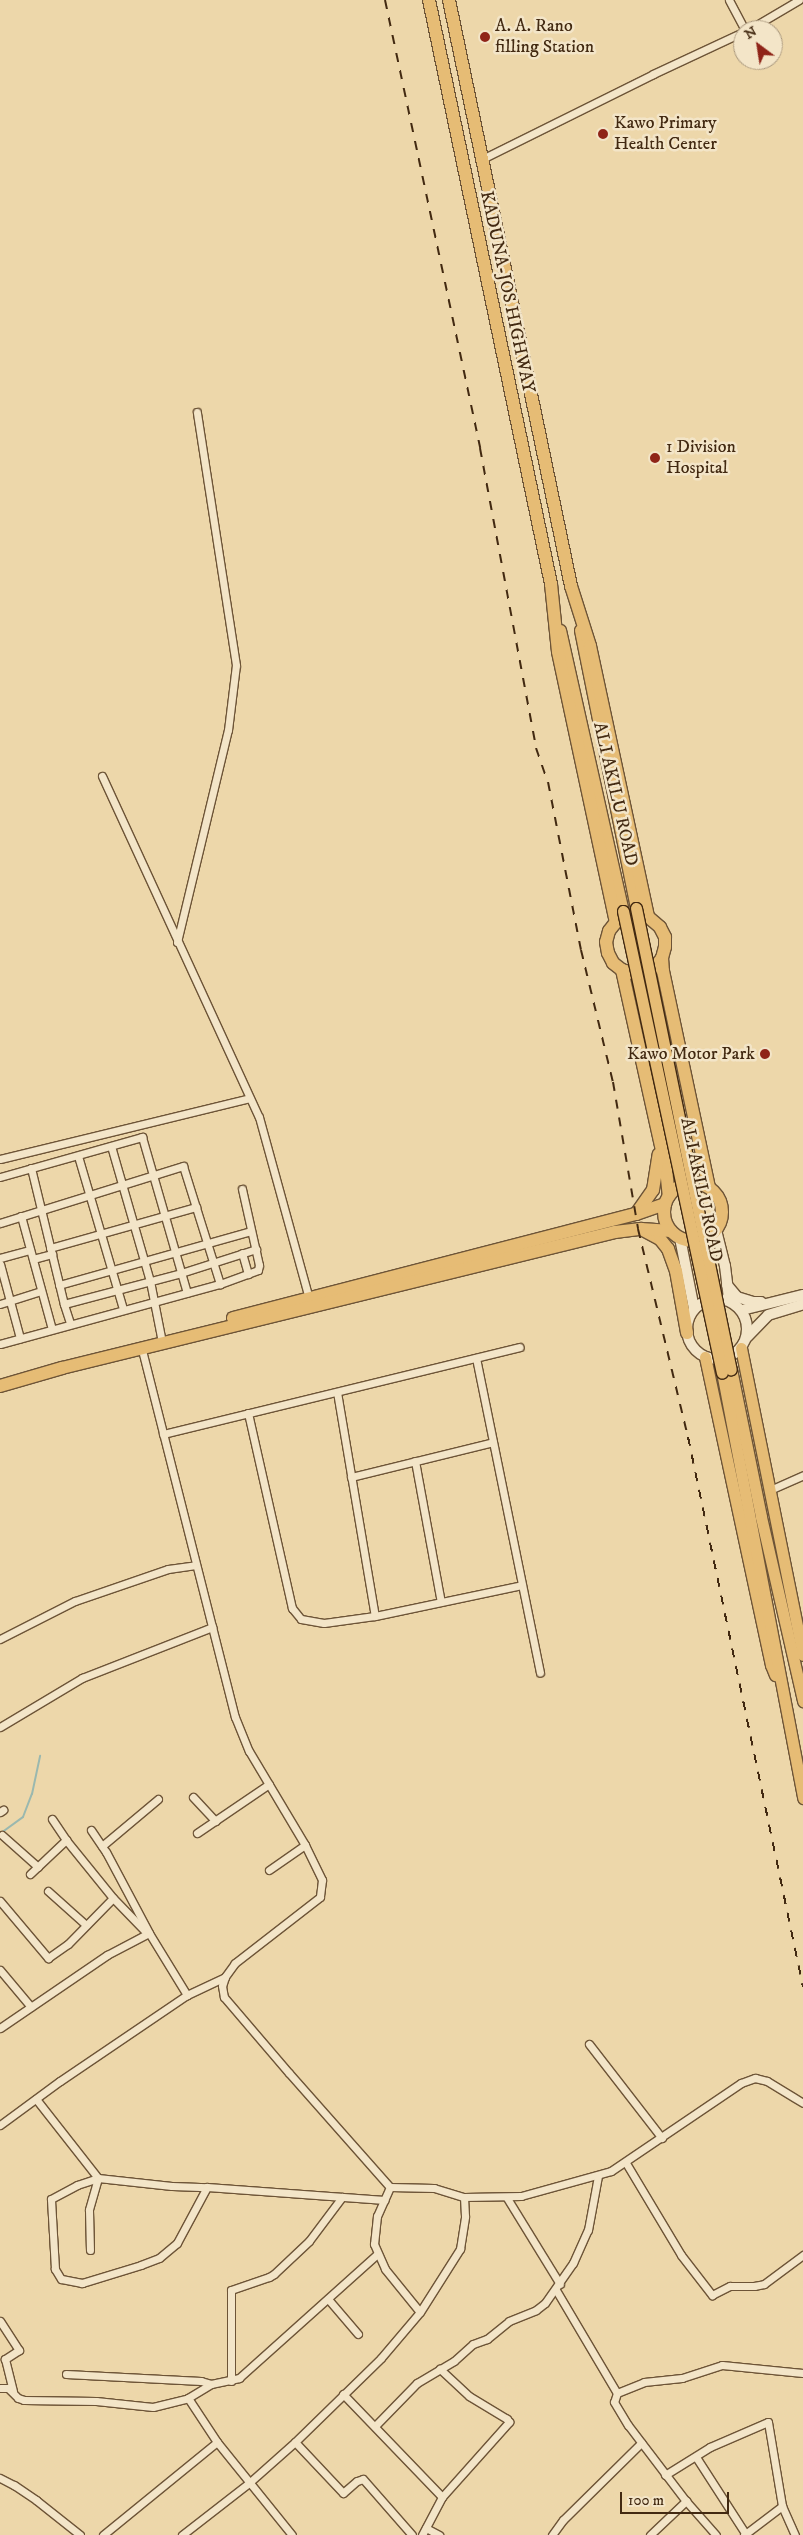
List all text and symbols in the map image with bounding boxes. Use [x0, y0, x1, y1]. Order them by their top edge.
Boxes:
place label: A. A. Rano filling Station [495, 16, 594, 58]
north arrow [733, 20, 783, 70]
text: N [741, 22, 760, 44]
marker: A. A. Rano filling Station [479, 31, 491, 43]
place label: Kawo Primary Health Center [614, 113, 717, 156]
marker: Kawo Primary Health Center [596, 127, 610, 141]
street label: KADUNA-JOS HIGHWAY [475, 189, 539, 395]
place label: 1 Division Hospital [666, 437, 736, 479]
marker: 1 Division Hospital [648, 451, 662, 465]
street label: ALI AKILU ROAD [588, 720, 642, 868]
place label: Kawo Motor Park [627, 1043, 755, 1065]
marker: Kawo Motor Park [759, 1048, 771, 1060]
street label: ALI AKILU ROAD [675, 1116, 727, 1264]
scale bar [623, 2482, 732, 2514]
text: 100 m [628, 2491, 664, 2510]

